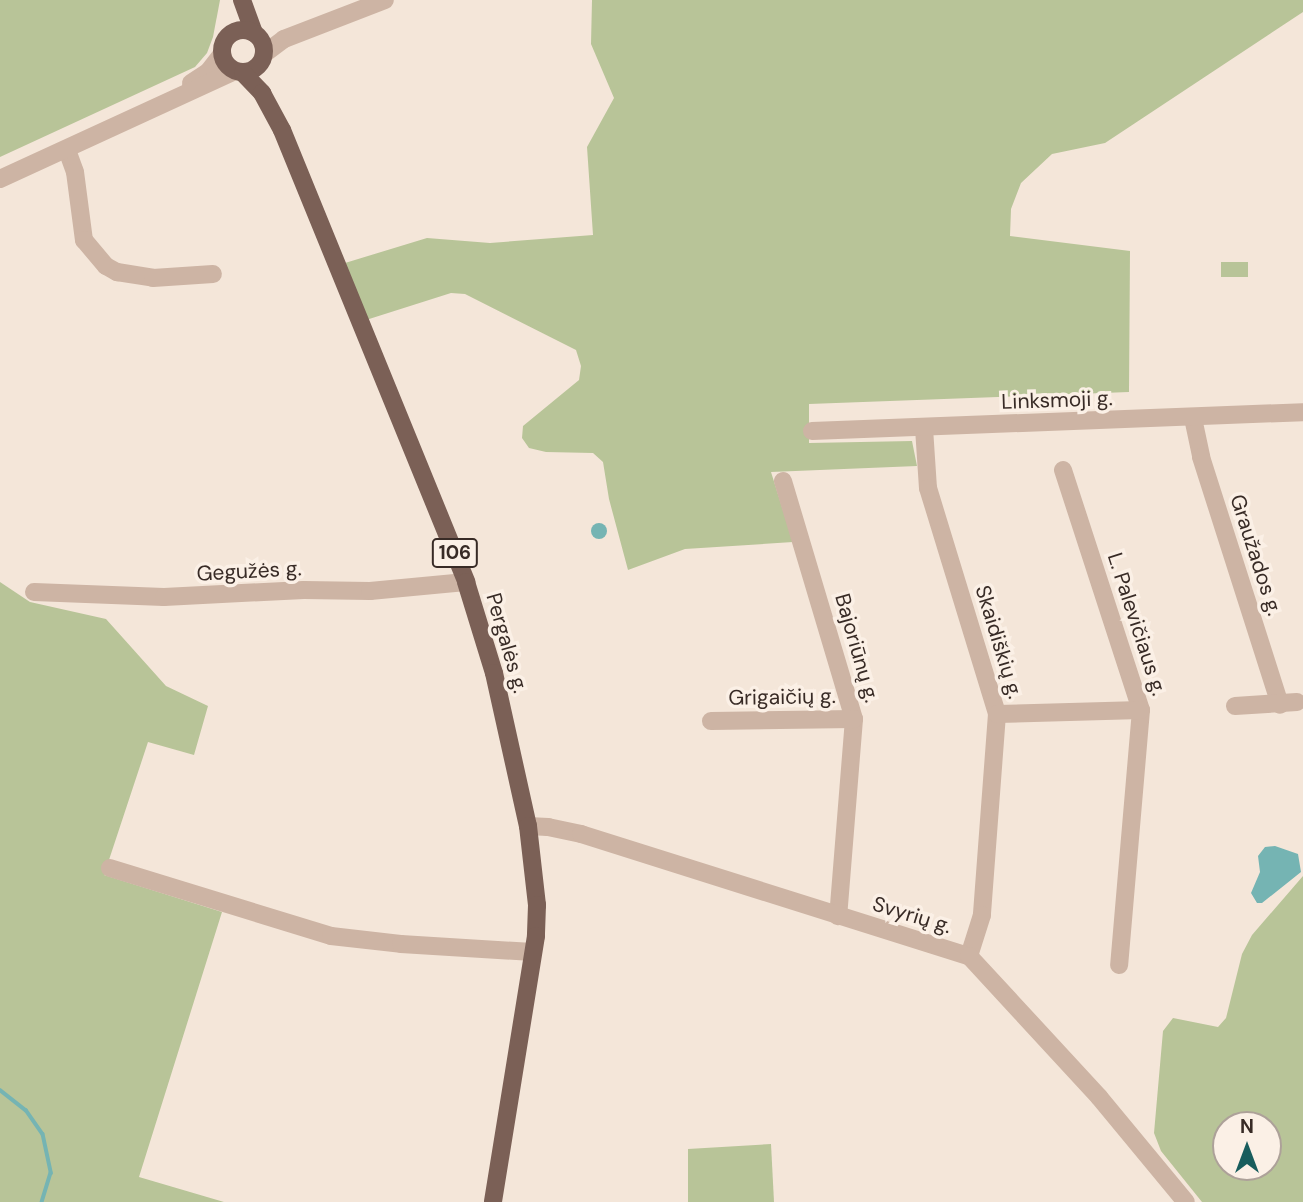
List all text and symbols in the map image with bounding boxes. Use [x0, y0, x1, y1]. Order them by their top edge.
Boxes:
street label: Linksmoji g. [1001, 385, 1113, 415]
street label: Graužados g. [1225, 491, 1287, 619]
road number: 106 [430, 538, 480, 568]
street label: L. Palevičiaus g. [1102, 549, 1172, 699]
street label: Gegužės g. [196, 556, 302, 586]
street label: Skaidiškių g. [970, 582, 1028, 702]
street label: Pergalės g. [481, 590, 533, 696]
street label: Bajoriūnų g. [829, 591, 885, 705]
street label: Grigaičių g. [728, 683, 836, 711]
street label: Svyrių g. [869, 891, 955, 939]
north arrow [1212, 1111, 1282, 1181]
text: N [1240, 1114, 1254, 1139]

